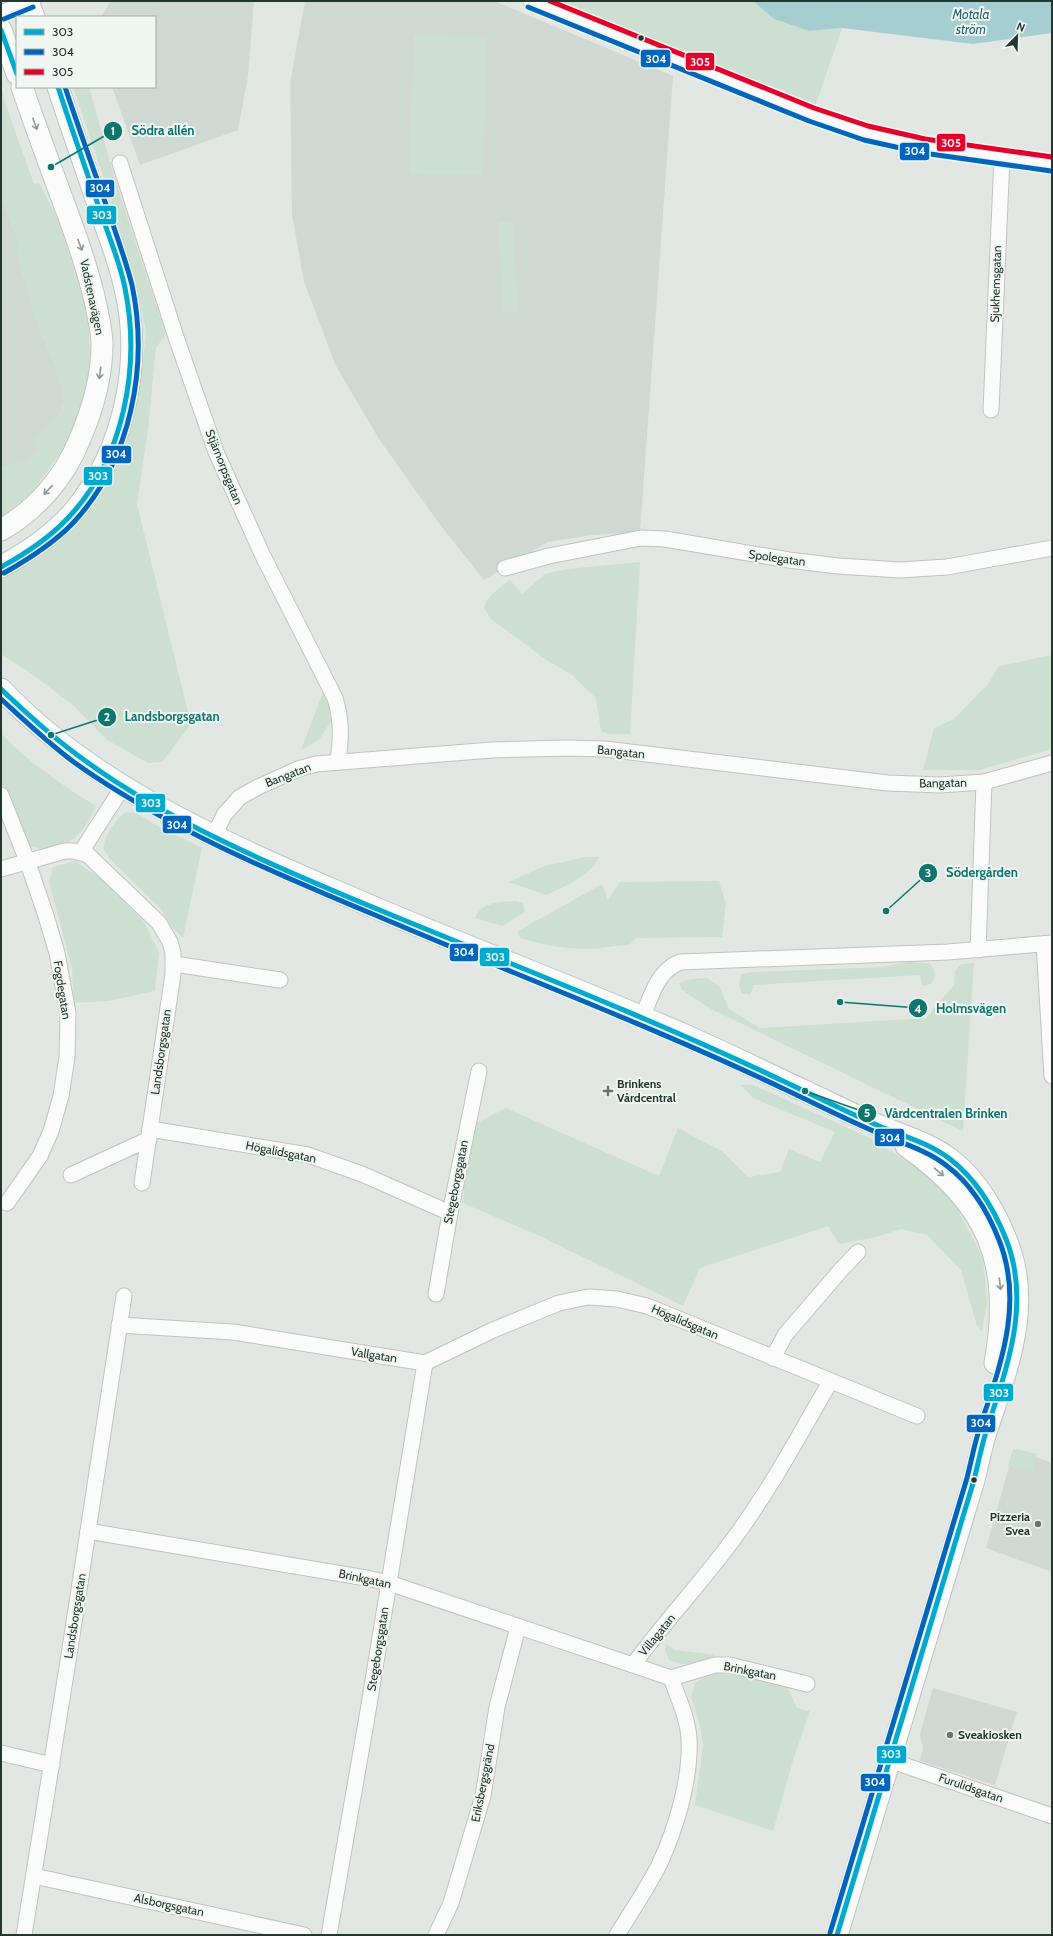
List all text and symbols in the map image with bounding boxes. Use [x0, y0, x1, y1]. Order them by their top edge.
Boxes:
water label: Motala ström [951, 6, 990, 37]
legend [16, 16, 156, 88]
north arrow [997, 16, 1037, 56]
text: N [1015, 19, 1027, 35]
text: 303 [52, 24, 73, 39]
unlabelled marker [636, 33, 646, 43]
text: 304 [52, 44, 74, 59]
line badge: 304 [640, 49, 671, 68]
text: 304 [646, 52, 666, 66]
line badge: 305 [685, 52, 715, 71]
text: 305 [690, 55, 710, 69]
text: 305 [52, 64, 73, 79]
one-way arrow [32, 117, 39, 130]
callout: Södra allén [103, 118, 202, 143]
text: Södra allén [131, 122, 195, 138]
text: 1 [111, 123, 115, 138]
line badge: 305 [936, 133, 966, 152]
text: 305 [941, 136, 961, 150]
line badge: 304 [899, 142, 930, 161]
text: 304 [905, 144, 925, 158]
line badge: 304 [85, 179, 115, 198]
text: 304 [90, 181, 110, 195]
line badge: 303 [86, 205, 117, 225]
text: 303 [92, 208, 112, 222]
one-way arrow [77, 239, 85, 251]
street label: Sjukhemsgatan [987, 245, 1004, 323]
street label: Vadstenavägen [77, 258, 108, 336]
one-way arrow [96, 366, 104, 379]
street label: Stjärnorpsgatan [203, 427, 246, 507]
line badge: 304 [101, 445, 132, 464]
text: 304 [106, 447, 126, 461]
line badge: 303 [83, 466, 113, 486]
text: 303 [88, 469, 108, 483]
one-way arrow [44, 485, 53, 495]
street label: Spolegatan [748, 546, 807, 569]
callout: Landsborgsgatan [97, 704, 228, 729]
text: Landsborgsgatan [124, 708, 220, 724]
text: 2 [104, 709, 110, 724]
street label: Bangatan [597, 742, 646, 761]
street label: Bangatan [263, 759, 313, 790]
street label: Bangatan [919, 775, 967, 790]
line badge: 303 [135, 793, 166, 813]
text: 303 [141, 796, 161, 810]
line badge: 304 [162, 815, 192, 834]
text: 304 [167, 818, 187, 832]
callout: Södergården [918, 860, 1026, 885]
text: Södergården [946, 864, 1018, 880]
text: 3 [925, 865, 931, 880]
line badge: 304 [449, 943, 479, 962]
text: 304 [454, 945, 474, 959]
line badge: 303 [479, 947, 510, 967]
text: 303 [485, 950, 505, 964]
street label: Fogdegatan [50, 959, 75, 1021]
callout: Holmsvägen [908, 996, 1014, 1021]
text: Holmsvägen [936, 1000, 1006, 1016]
text: 4 [914, 1001, 922, 1016]
street label: Landsborgsgatan [147, 1008, 174, 1096]
place label: Brinkens Vårdcentral [617, 1076, 676, 1105]
marker: Brinkens Vårdcentral [602, 1085, 614, 1097]
callout: Vårdcentralen Brinken [857, 1101, 1016, 1126]
text: 5 [864, 1105, 870, 1120]
text: Vårdcentralen Brinken [884, 1105, 1008, 1121]
line badge: 304 [874, 1128, 905, 1147]
text: 304 [880, 1131, 900, 1145]
street label: Högalidsgatan [244, 1137, 318, 1166]
street label: Stegeborgsgatan [440, 1138, 471, 1225]
one-way arrow [934, 1168, 945, 1177]
one-way arrow [996, 1277, 1004, 1290]
street label: Högalidsgatan [649, 1301, 721, 1343]
street label: Vallgatan [350, 1343, 398, 1366]
line badge: 303 [983, 1383, 1014, 1402]
text: 303 [989, 1386, 1009, 1400]
line badge: 304 [966, 1414, 996, 1433]
text: 304 [971, 1416, 991, 1430]
unlabelled marker [969, 1475, 979, 1485]
place label: Pizzeria Svea [990, 1509, 1030, 1538]
marker: Pizzeria Svea [1033, 1519, 1043, 1529]
street label: Brinkgatan [337, 1566, 393, 1591]
street label: Landsborgsgatan [60, 1572, 89, 1660]
street label: Stegeborgsgatan [363, 1605, 392, 1692]
street label: Villagatan [635, 1610, 678, 1659]
street label: Brinkgatan [722, 1658, 778, 1683]
place label: Sveakiosken [958, 1727, 1022, 1742]
marker: Sveakiosken [945, 1730, 955, 1740]
street label: Eriksbergsgränd [468, 1742, 497, 1823]
line badge: 303 [876, 1745, 907, 1764]
text: 303 [881, 1747, 901, 1761]
street label: Furulidsgatan [937, 1769, 1006, 1806]
line badge: 304 [860, 1773, 891, 1792]
text: 304 [865, 1775, 885, 1789]
street label: Alsborgsgatan [133, 1890, 206, 1919]

